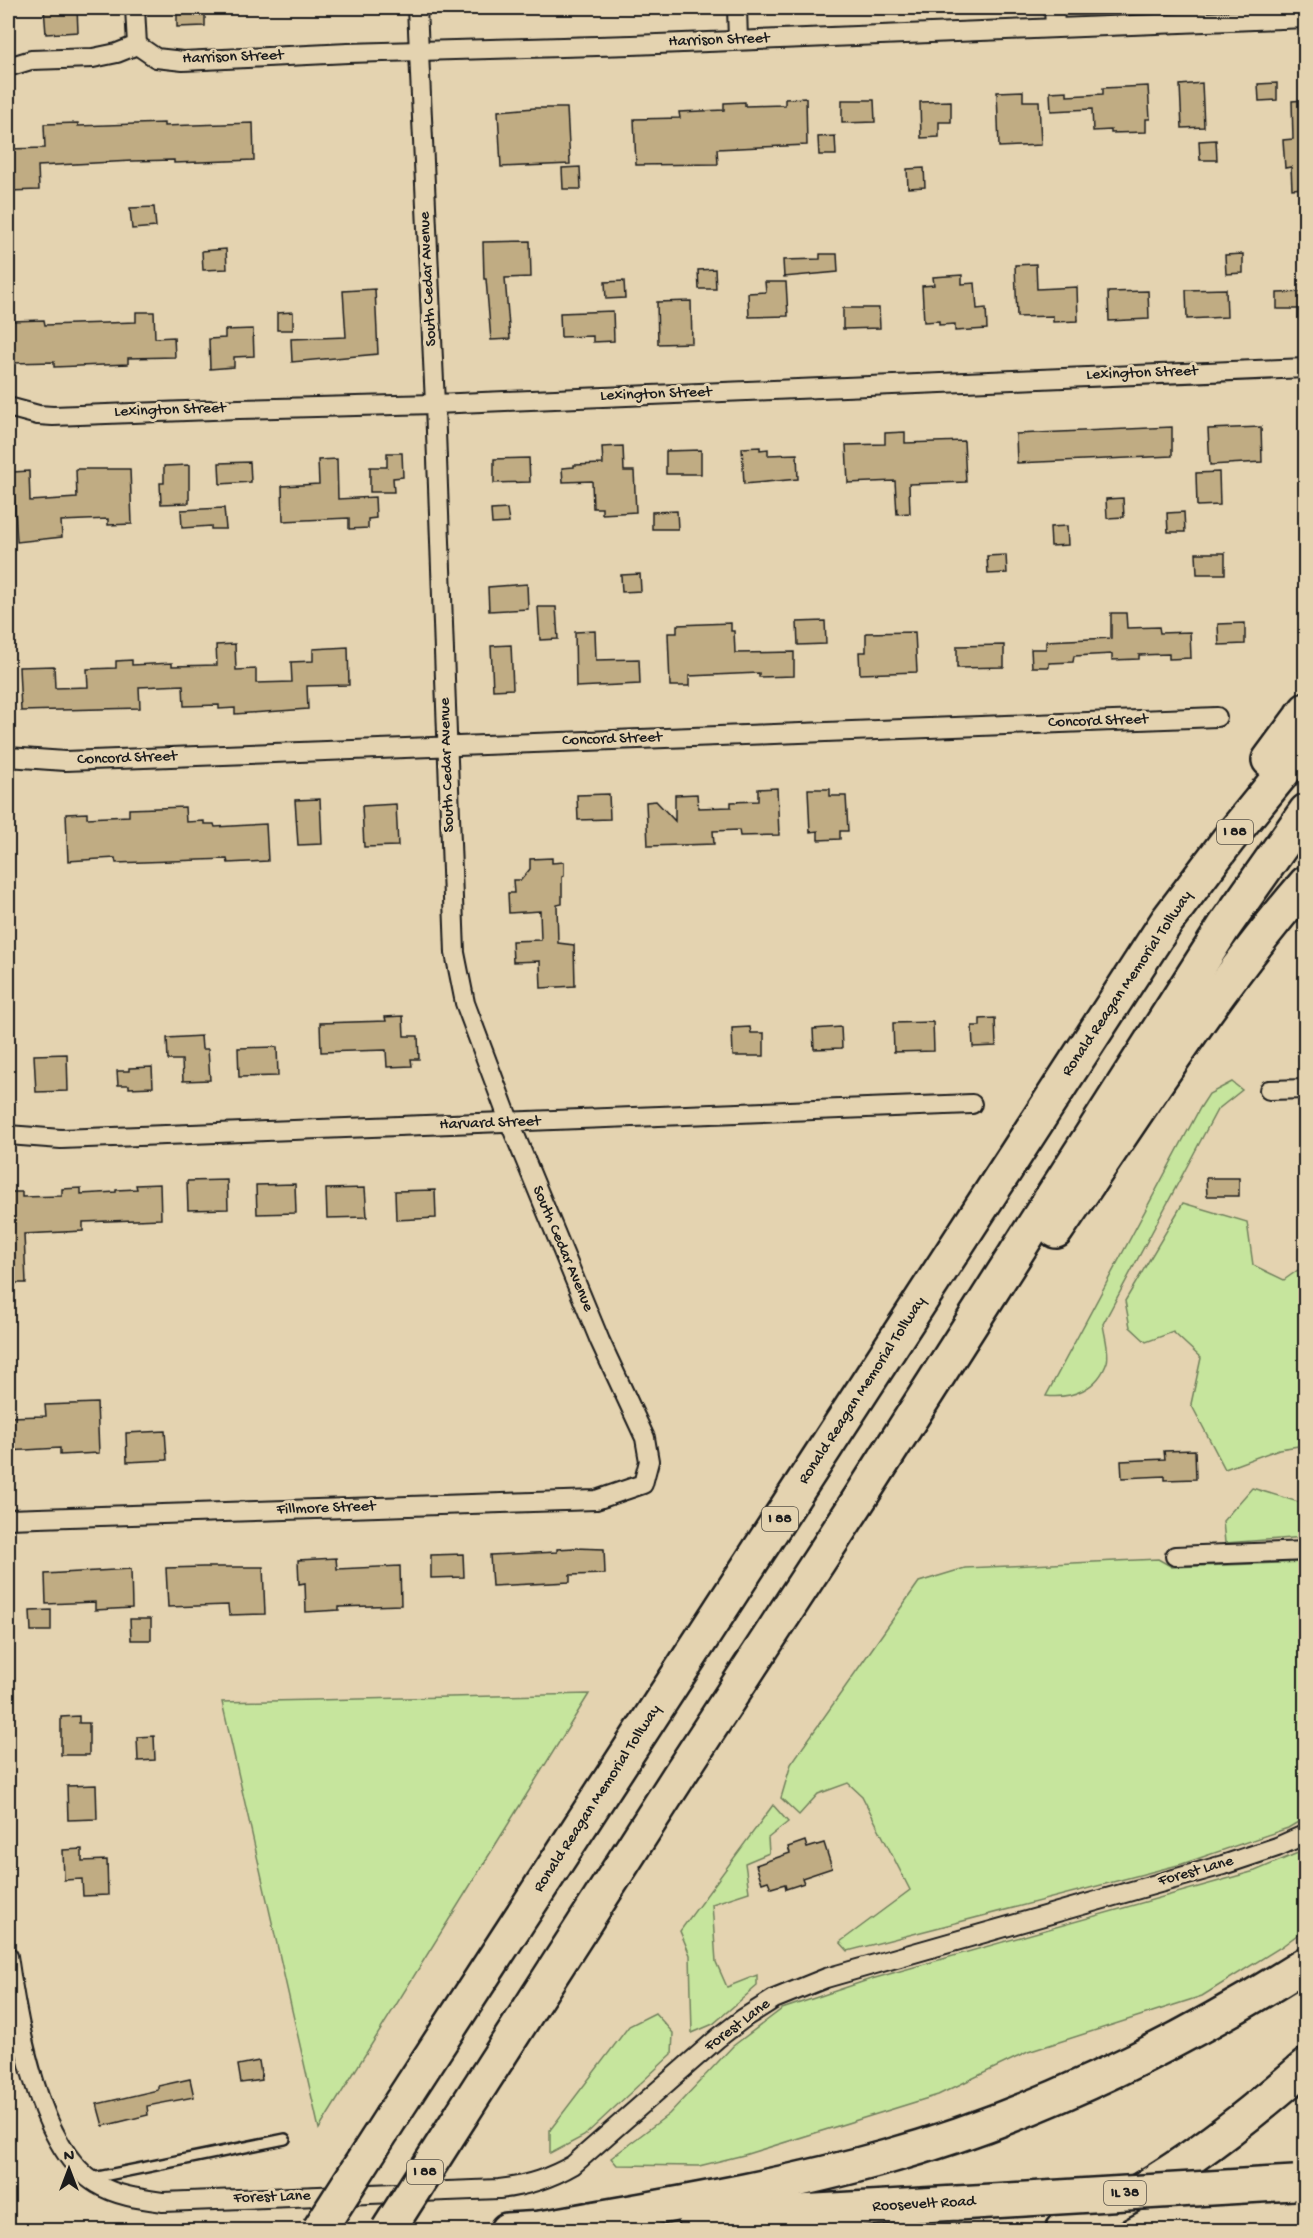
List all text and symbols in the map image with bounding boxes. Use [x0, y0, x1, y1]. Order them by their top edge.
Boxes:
street label: Harrison Street [668, 30, 771, 52]
street label: Harrison Street [182, 47, 285, 69]
street label: South Cedar Avenue [416, 210, 442, 347]
street label: Lexington Street [1086, 363, 1200, 385]
street label: Lexington Street [600, 384, 714, 406]
street label: Lexington Street [114, 400, 228, 422]
street label: South Cedar Avenue [436, 697, 460, 833]
street label: Concord Street [1048, 711, 1150, 733]
street label: Concord Street [562, 729, 664, 751]
street label: Concord Street [77, 748, 179, 770]
road number: I 88 [1217, 820, 1253, 844]
street label: Ronald Reagan Memorial Tollway [1059, 887, 1197, 1080]
street label: Harvard Street [439, 1113, 542, 1135]
street label: South Cedar Avenue [527, 1183, 597, 1315]
street label: Ronald Reagan Memorial Tollway [795, 1294, 931, 1488]
street label: Fillmore Street [275, 1498, 377, 1520]
road number: I 88 [762, 1507, 798, 1531]
street label: Ronald Reagan Memorial Tollway [530, 1702, 666, 1896]
street label: Forest Lane [1155, 1852, 1236, 1892]
street label: Forest Lane [701, 1995, 775, 2057]
north arrow [39, 2139, 99, 2199]
text: N [64, 2148, 75, 2167]
road number: I 88 [407, 2160, 443, 2184]
road number: IL 38 [1104, 2181, 1146, 2205]
street label: Forest Lane [232, 2187, 312, 2209]
street label: Roosevelt Road [872, 2193, 978, 2217]

